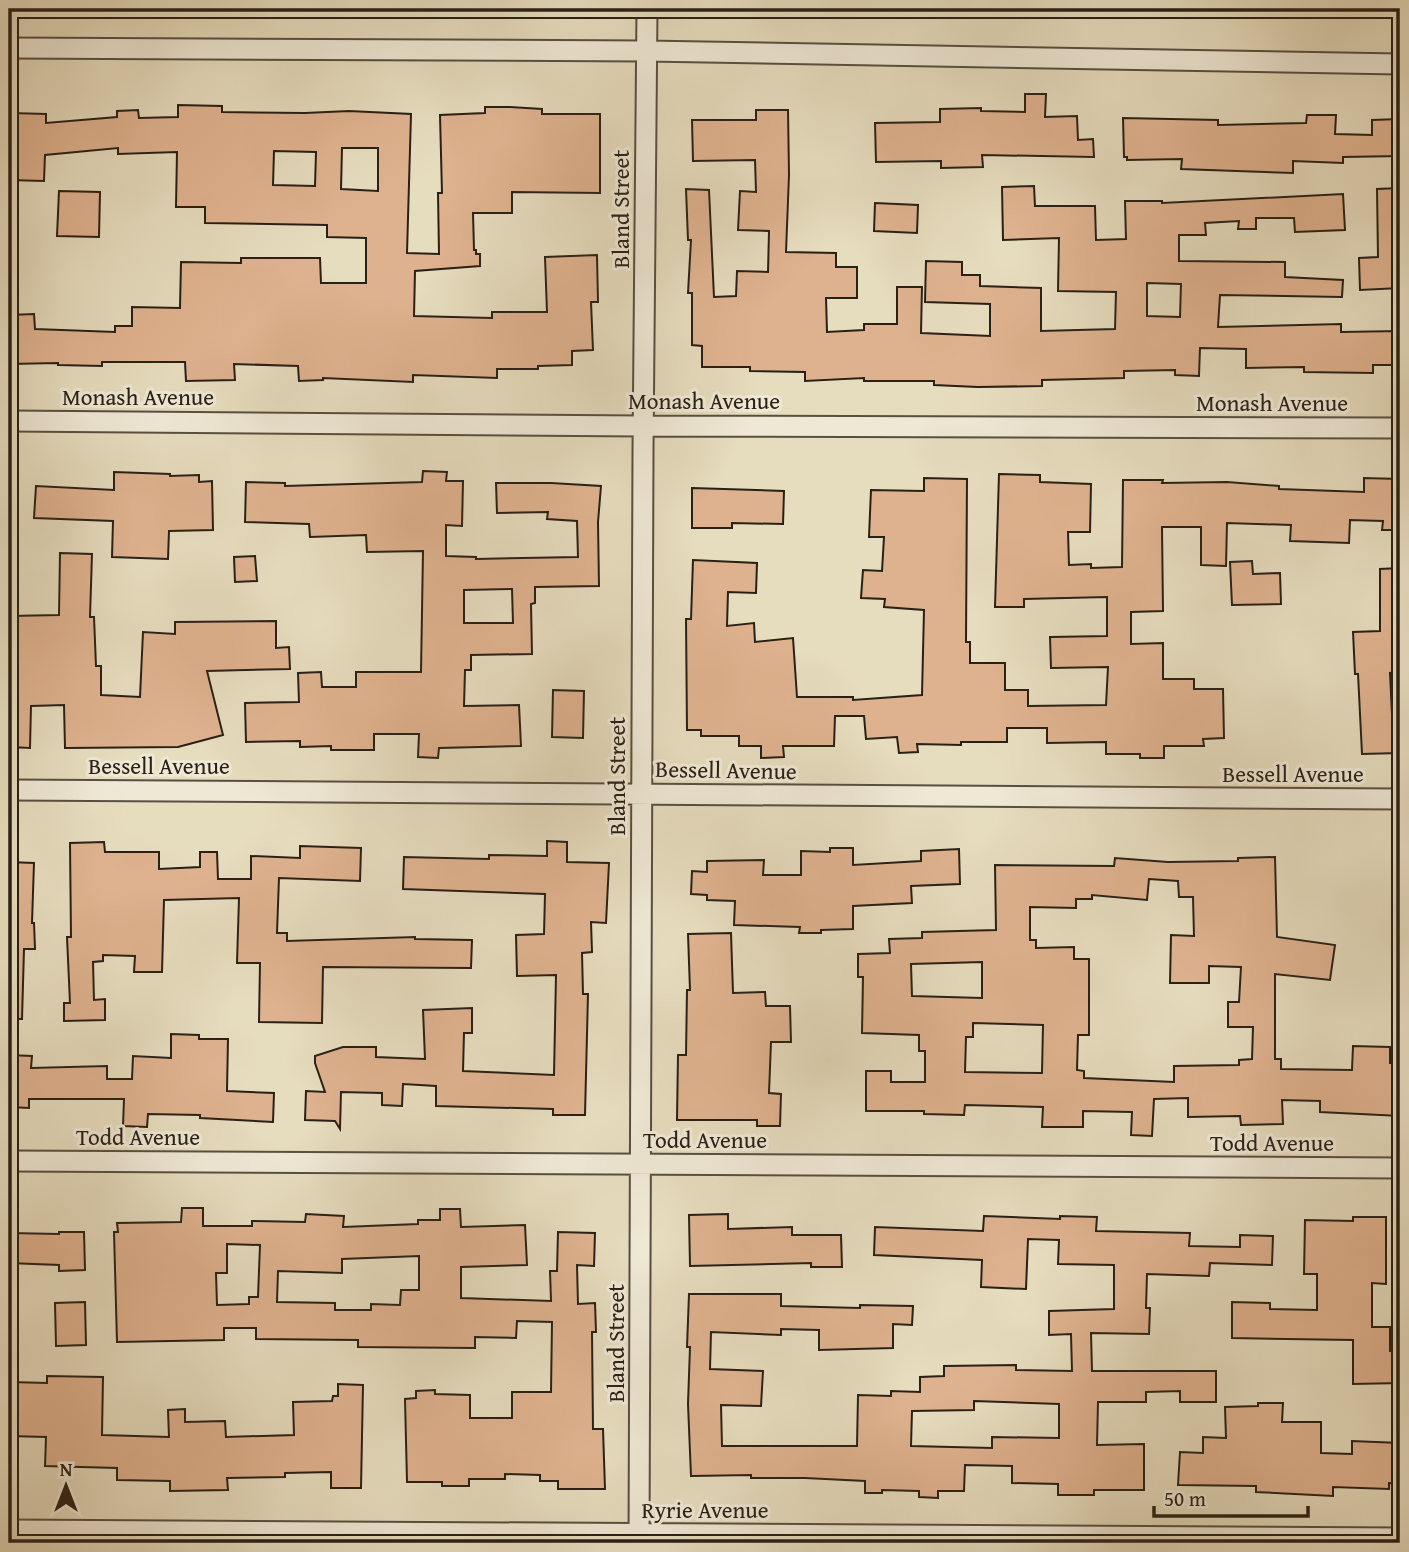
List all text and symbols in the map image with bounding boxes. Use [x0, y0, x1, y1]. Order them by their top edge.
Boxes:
street label: Bland Street [604, 150, 637, 268]
street label: Monash Avenue [62, 380, 214, 413]
street label: Monash Avenue [628, 384, 780, 417]
street label: Monash Avenue [1196, 386, 1348, 419]
street label: Bland Street [600, 717, 633, 835]
street label: Bessell Avenue [88, 749, 230, 782]
street label: Bessell Avenue [655, 752, 797, 787]
street label: Bessell Avenue [1222, 757, 1364, 790]
street label: Todd Avenue [76, 1120, 200, 1153]
street label: Todd Avenue [643, 1123, 767, 1156]
street label: Todd Avenue [1210, 1126, 1334, 1159]
street label: Bland Street [599, 1284, 632, 1402]
north arrow [32, 1450, 102, 1520]
text: N [60, 1455, 73, 1483]
scale bar [1154, 1475, 1308, 1519]
text: 50 m [1164, 1483, 1206, 1514]
street label: Ryrie Avenue [641, 1493, 769, 1526]

